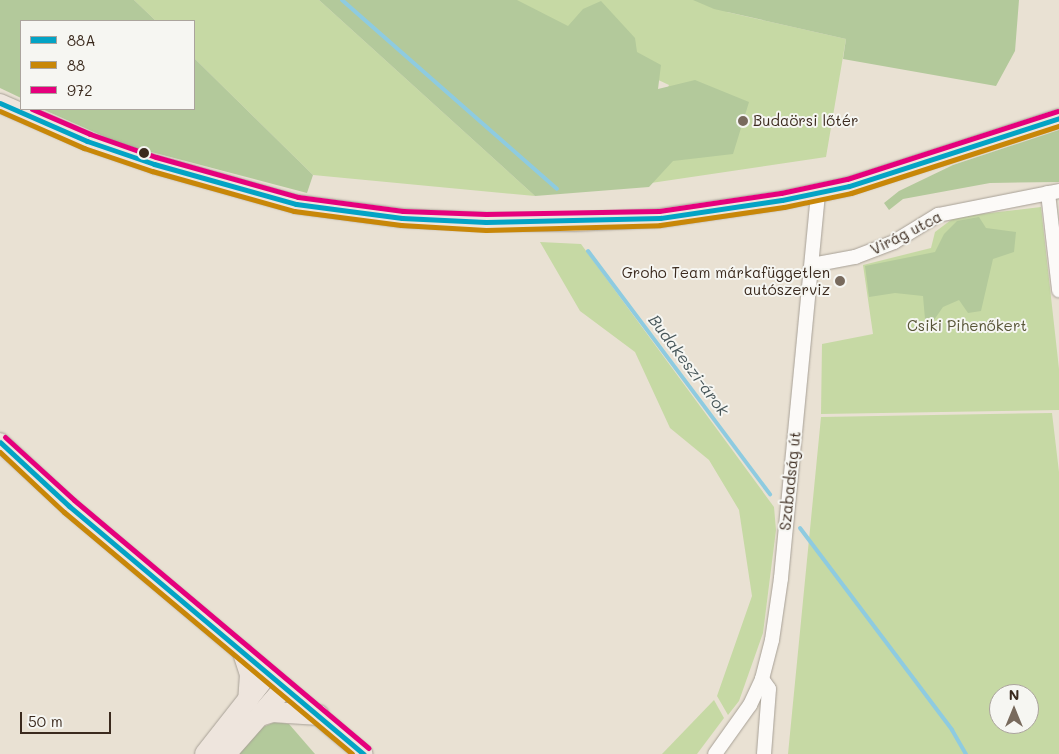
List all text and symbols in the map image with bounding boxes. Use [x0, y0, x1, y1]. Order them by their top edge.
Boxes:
legend [20, 20, 195, 110]
text: 88A [67, 30, 96, 50]
text: 88 [67, 55, 85, 75]
text: 972 [67, 80, 93, 100]
place label: Budaörsi lőtér [753, 112, 859, 130]
marker: Budaörsi lőtér [737, 115, 749, 127]
unlabelled marker [139, 148, 149, 158]
street label: Virág utca [867, 207, 945, 259]
place label: Groho Team márkafüggetlen autószerviz [622, 263, 830, 298]
marker: Groho Team márkafüggetlen autószerviz [834, 275, 846, 287]
water label: Budakeszi-árok [645, 311, 733, 419]
park label: Csiki Pihenőkert [907, 317, 1027, 335]
street label: Szabadság út [776, 431, 804, 531]
north arrow [989, 684, 1039, 734]
text: N [1009, 685, 1019, 704]
scale bar [22, 702, 114, 734]
text: 50 m [28, 711, 63, 731]

